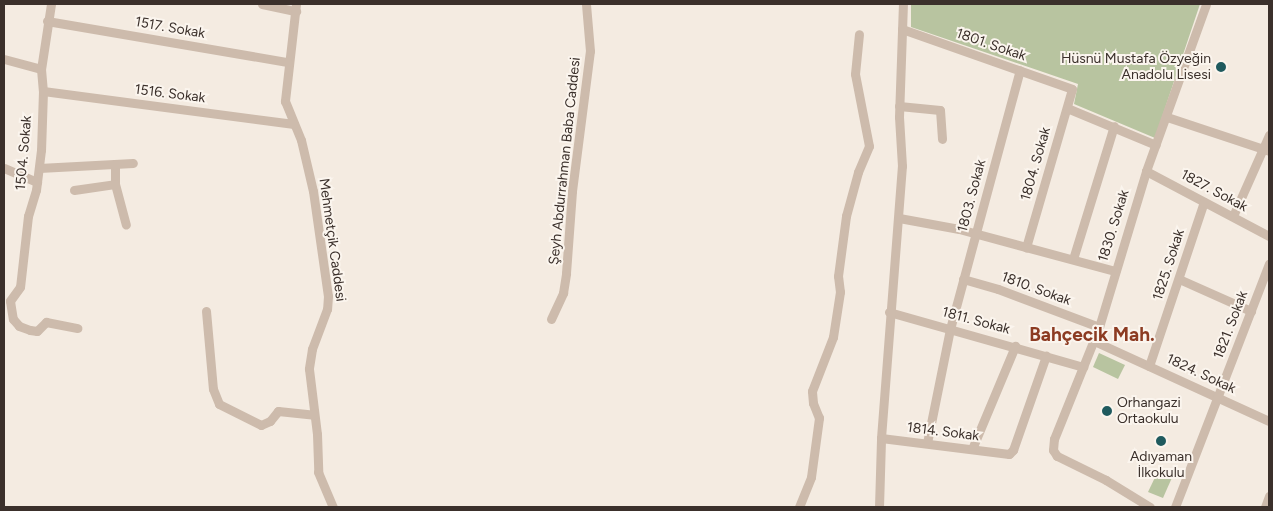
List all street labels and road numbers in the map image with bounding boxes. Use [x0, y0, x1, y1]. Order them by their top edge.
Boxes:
street label: 1517. Sokak [134, 14, 206, 42]
street label: 1801. Sokak [954, 25, 1028, 65]
street label: Şeyh Abdurrahman Baba Caddesi [546, 56, 584, 266]
street label: 1516. Sokak [134, 81, 206, 107]
street label: 1504. Sokak [12, 115, 36, 191]
street label: 1804. Sokak [1017, 125, 1055, 203]
street label: 1803. Sokak [954, 158, 990, 234]
street label: 1827. Sokak [1178, 166, 1250, 216]
street label: Mehmetçik Caddesi [315, 177, 349, 303]
street label: 1830. Sokak [1095, 188, 1133, 264]
street label: 1825. Sokak [1150, 227, 1188, 303]
street label: 1810. Sokak [999, 269, 1073, 309]
street label: 1821. Sokak [1210, 289, 1252, 361]
street label: 1811. Sokak [940, 304, 1012, 338]
street label: 1824. Sokak [1164, 351, 1238, 397]
street label: 1814. Sokak [906, 419, 980, 445]

